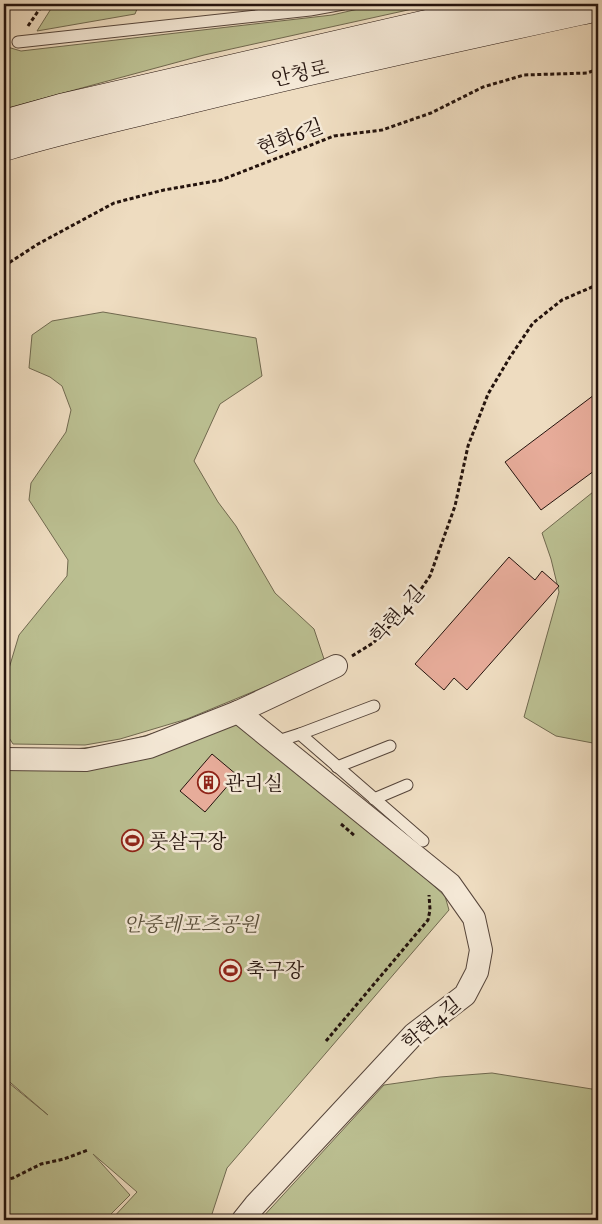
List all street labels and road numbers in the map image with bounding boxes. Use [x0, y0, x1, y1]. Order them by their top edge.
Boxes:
street label: 안청로 [269, 56, 331, 93]
street label: 현화6길 [254, 114, 327, 162]
street label: 학현4길 [366, 581, 431, 649]
street label: 학현4길 [397, 992, 467, 1056]

